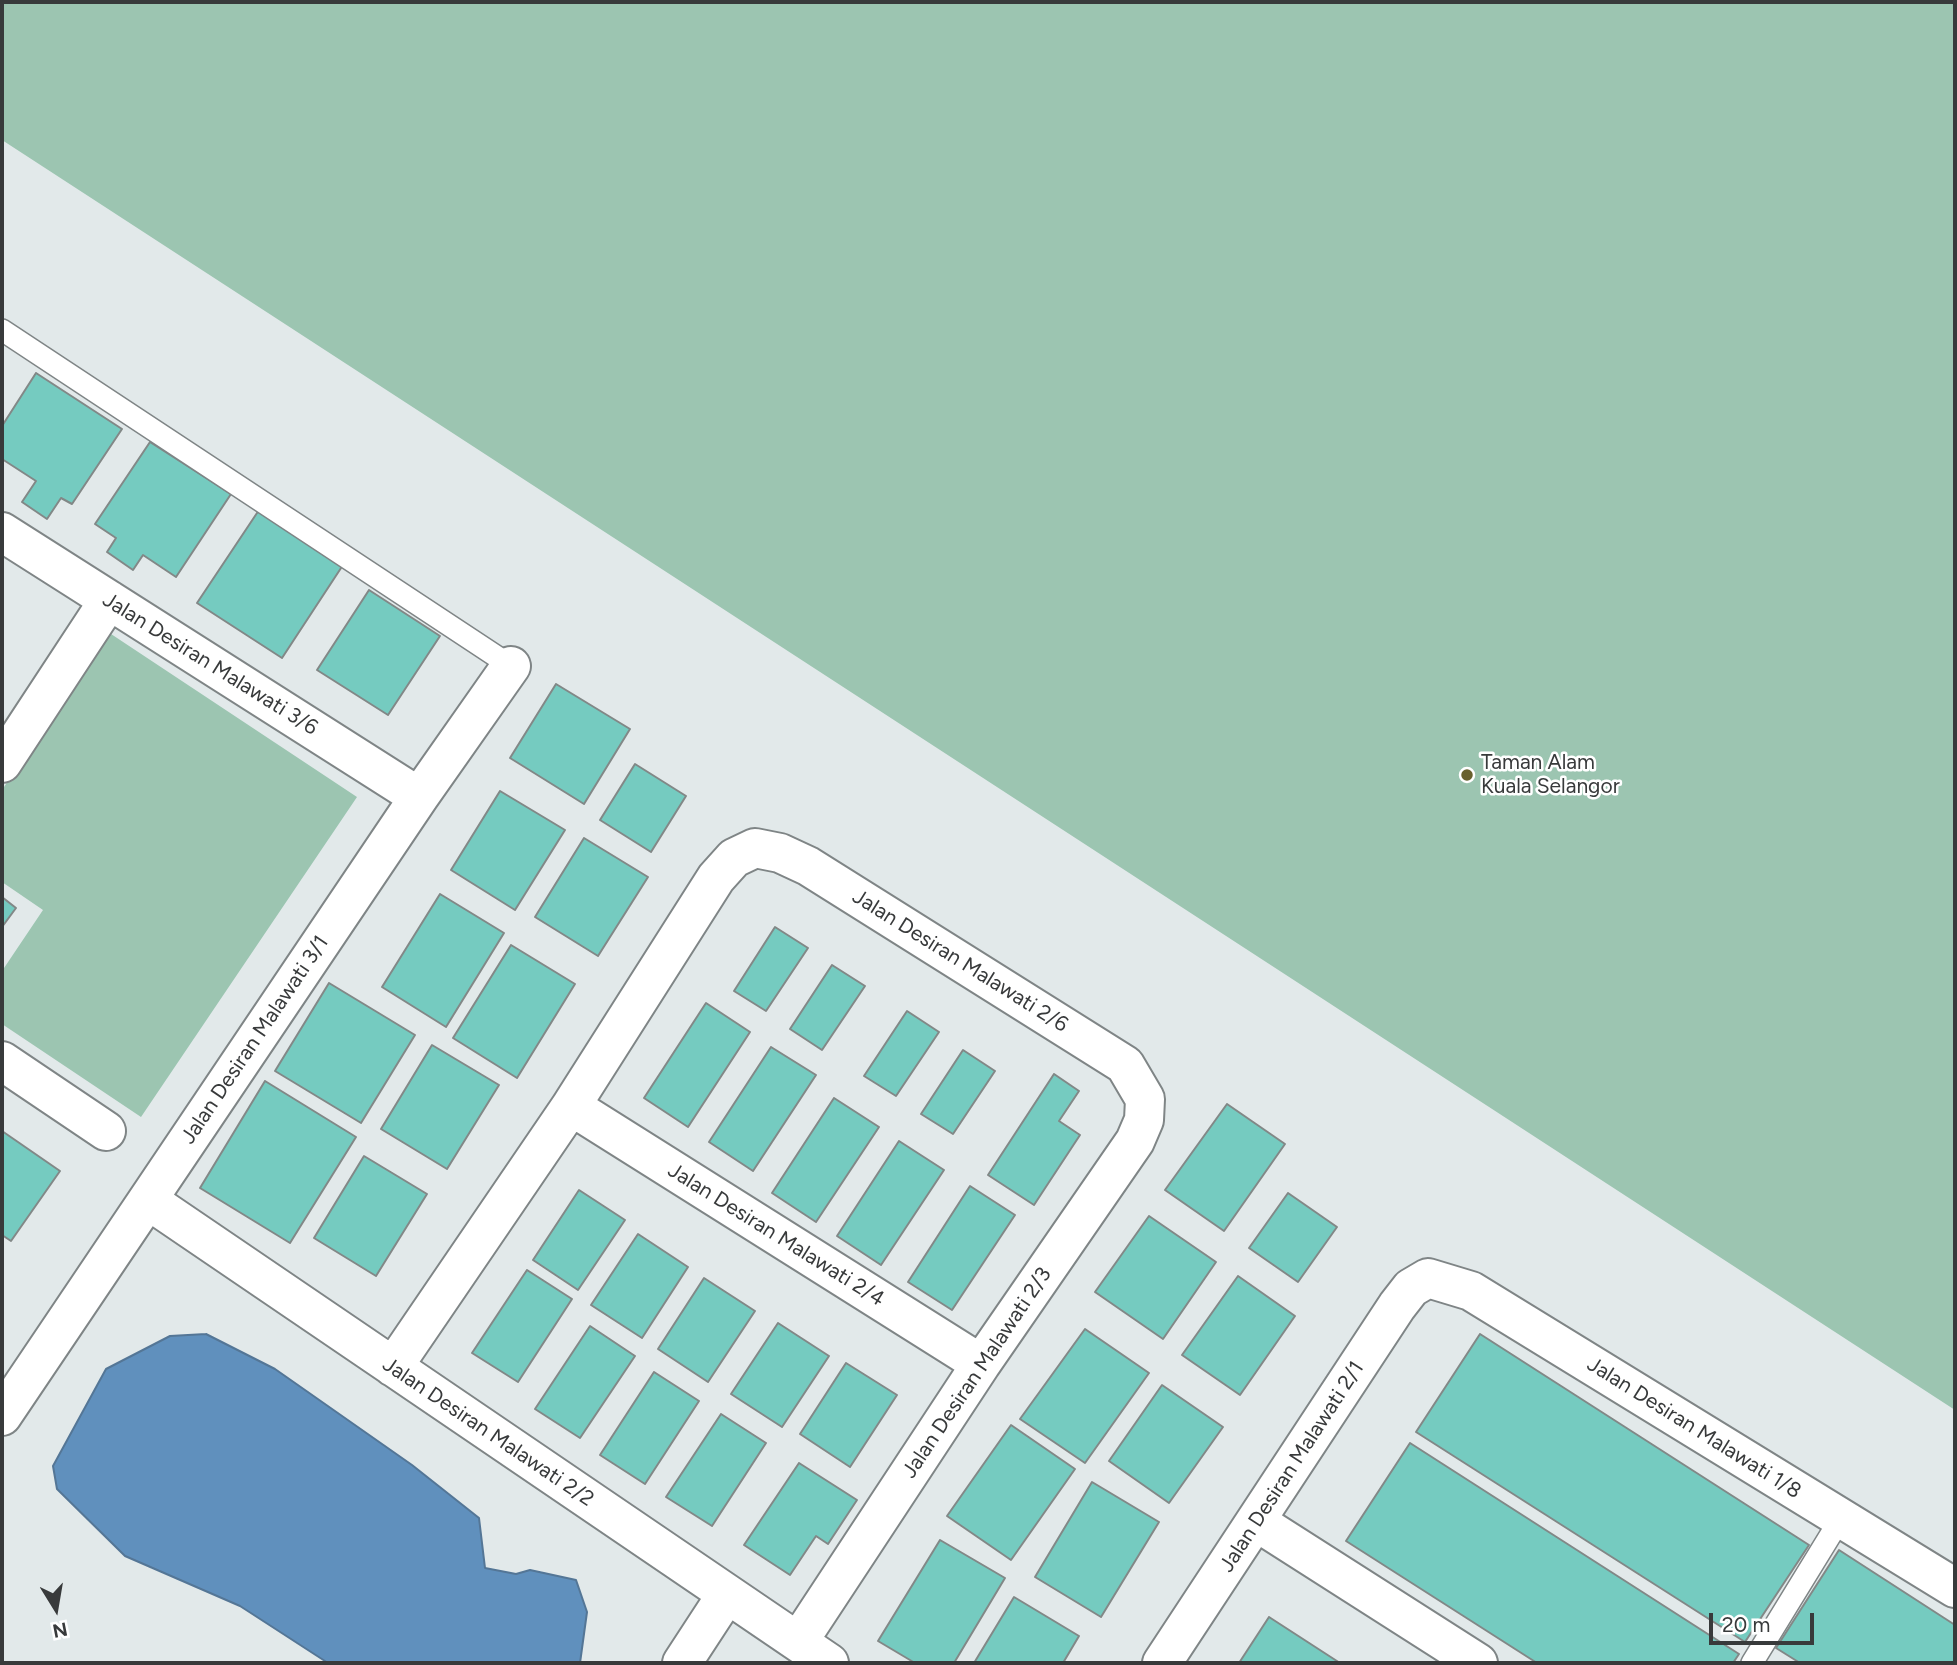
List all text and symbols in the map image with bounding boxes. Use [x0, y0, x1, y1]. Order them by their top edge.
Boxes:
street label: Jalan Desiran Malawati 3/6 [98, 587, 322, 741]
place label: Taman Alam Kuala Selangor [1481, 750, 1620, 800]
marker: Taman Alam Kuala Selangor [1459, 767, 1475, 783]
street label: Jalan Desiran Malawati 2/6 [848, 884, 1072, 1038]
street label: Jalan Desiran Malawati 3/1 [176, 931, 334, 1149]
street label: Jalan Desiran Malawati 2/4 [663, 1158, 889, 1312]
street label: Jalan Desiran Malawati 2/3 [897, 1263, 1057, 1483]
street label: Jalan Desiran Malawati 2/2 [378, 1352, 598, 1512]
street label: Jalan Desiran Malawati 1/8 [1582, 1352, 1806, 1504]
street label: Jalan Desiran Malawati 2/1 [1214, 1357, 1370, 1577]
north arrow [21, 1574, 91, 1644]
scale bar [1712, 1598, 1817, 1642]
text: 20 m [1722, 1612, 1770, 1637]
text: N [51, 1617, 70, 1643]

